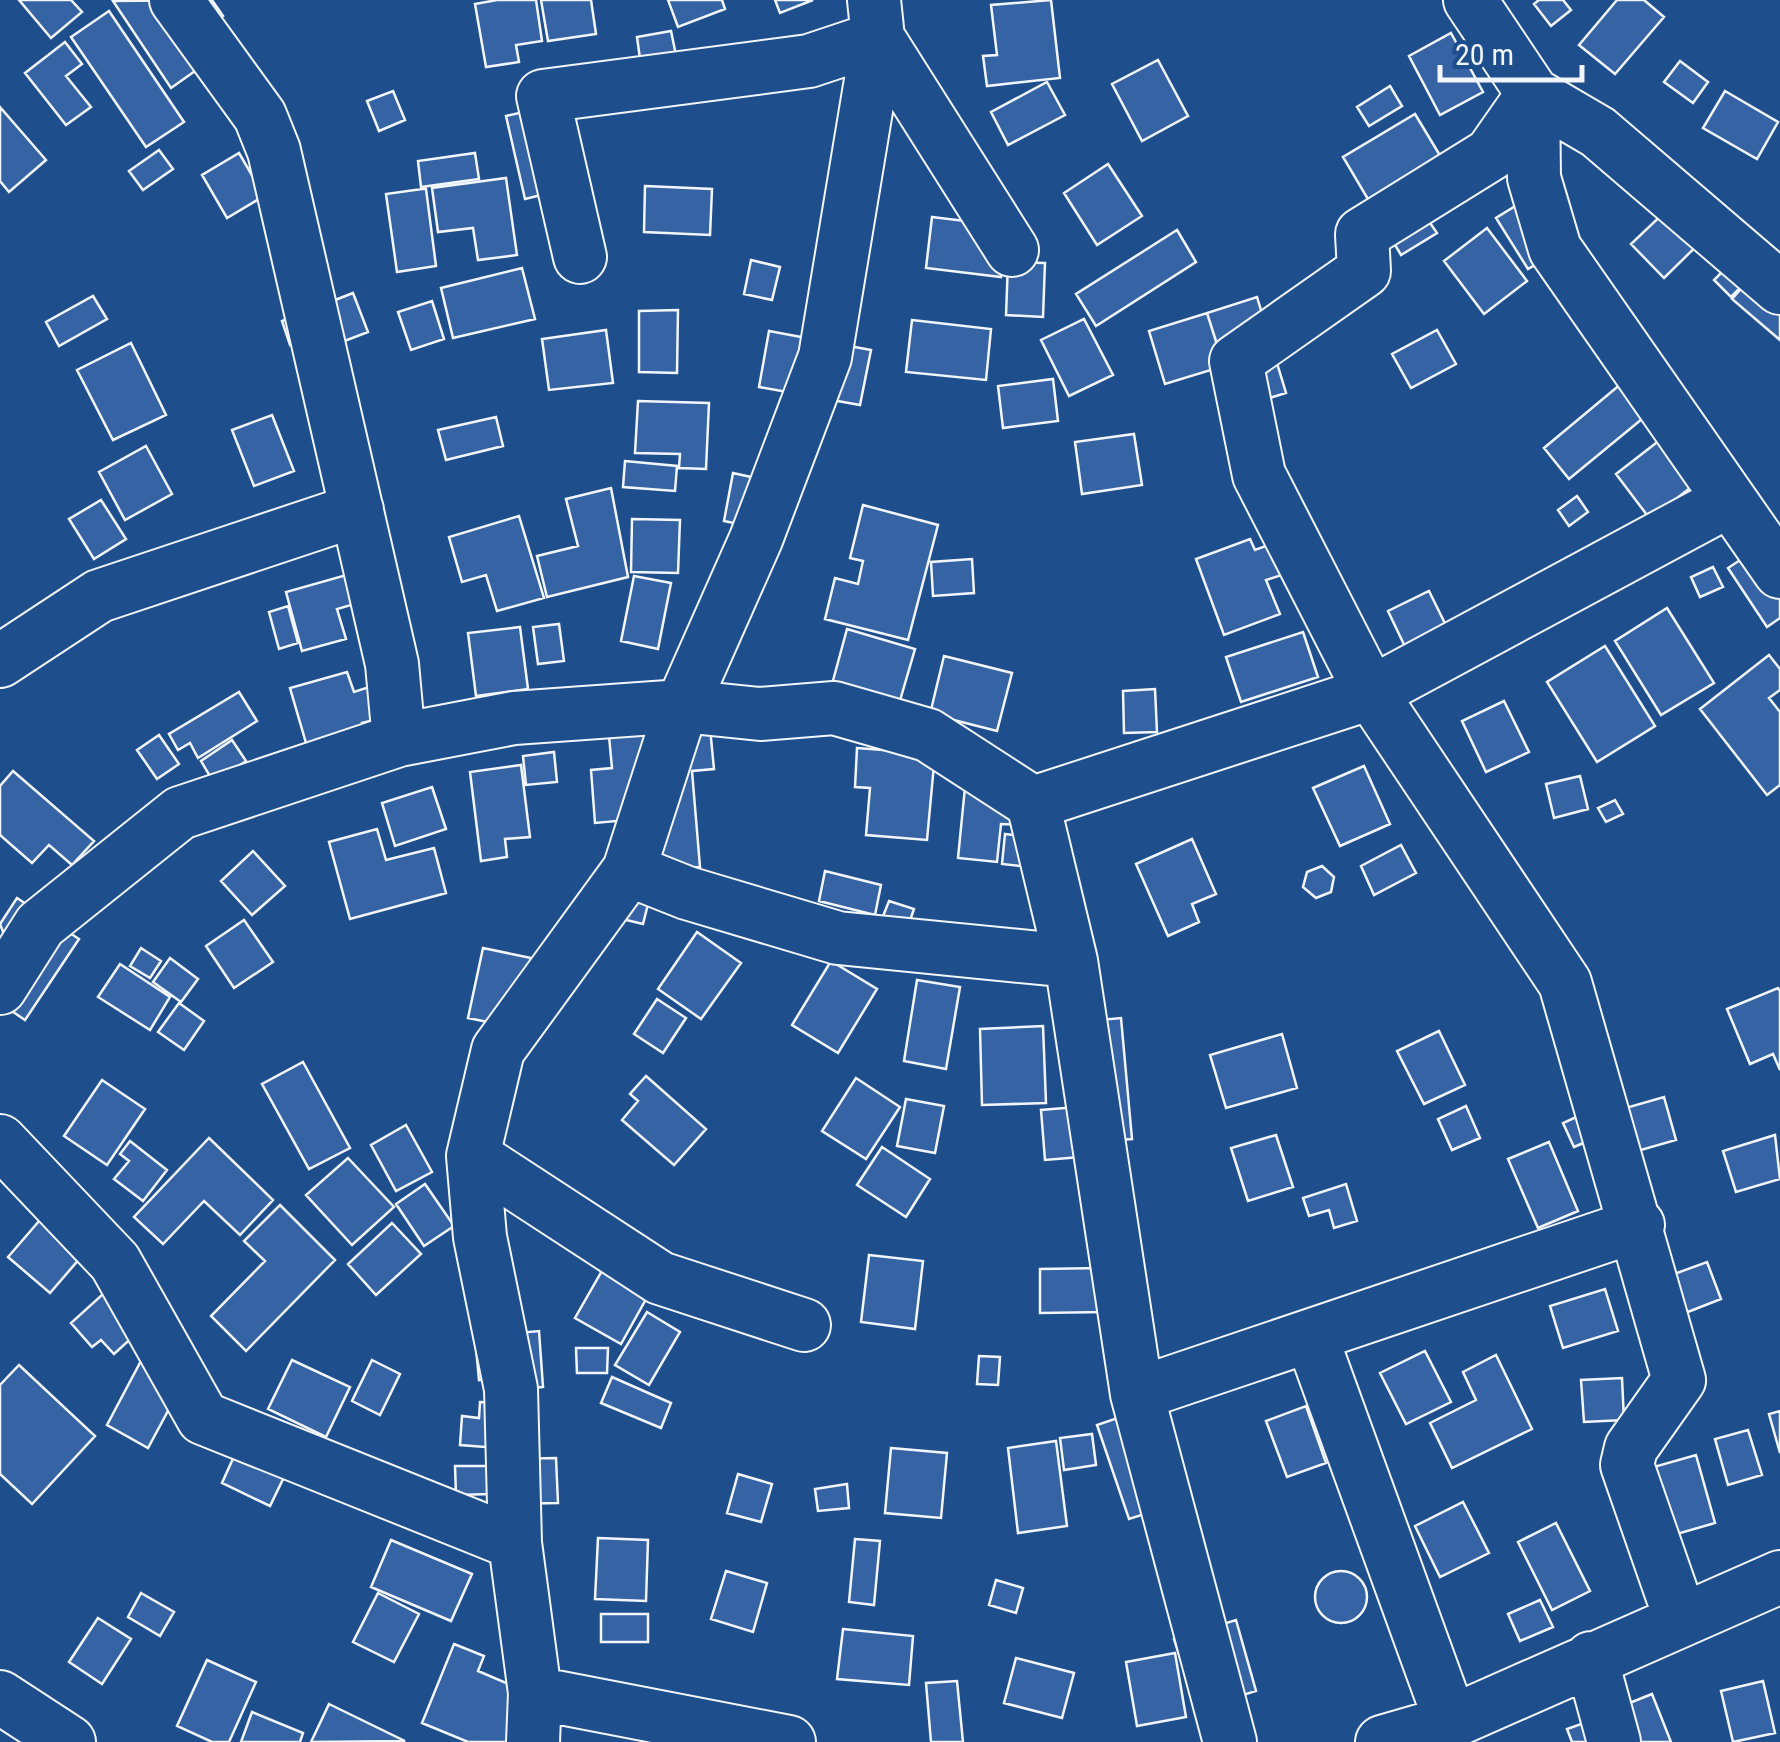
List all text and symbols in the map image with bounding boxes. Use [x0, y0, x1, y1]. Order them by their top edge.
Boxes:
scale bar [1440, 20, 1582, 82]
text: 20 m [1455, 37, 1514, 72]

